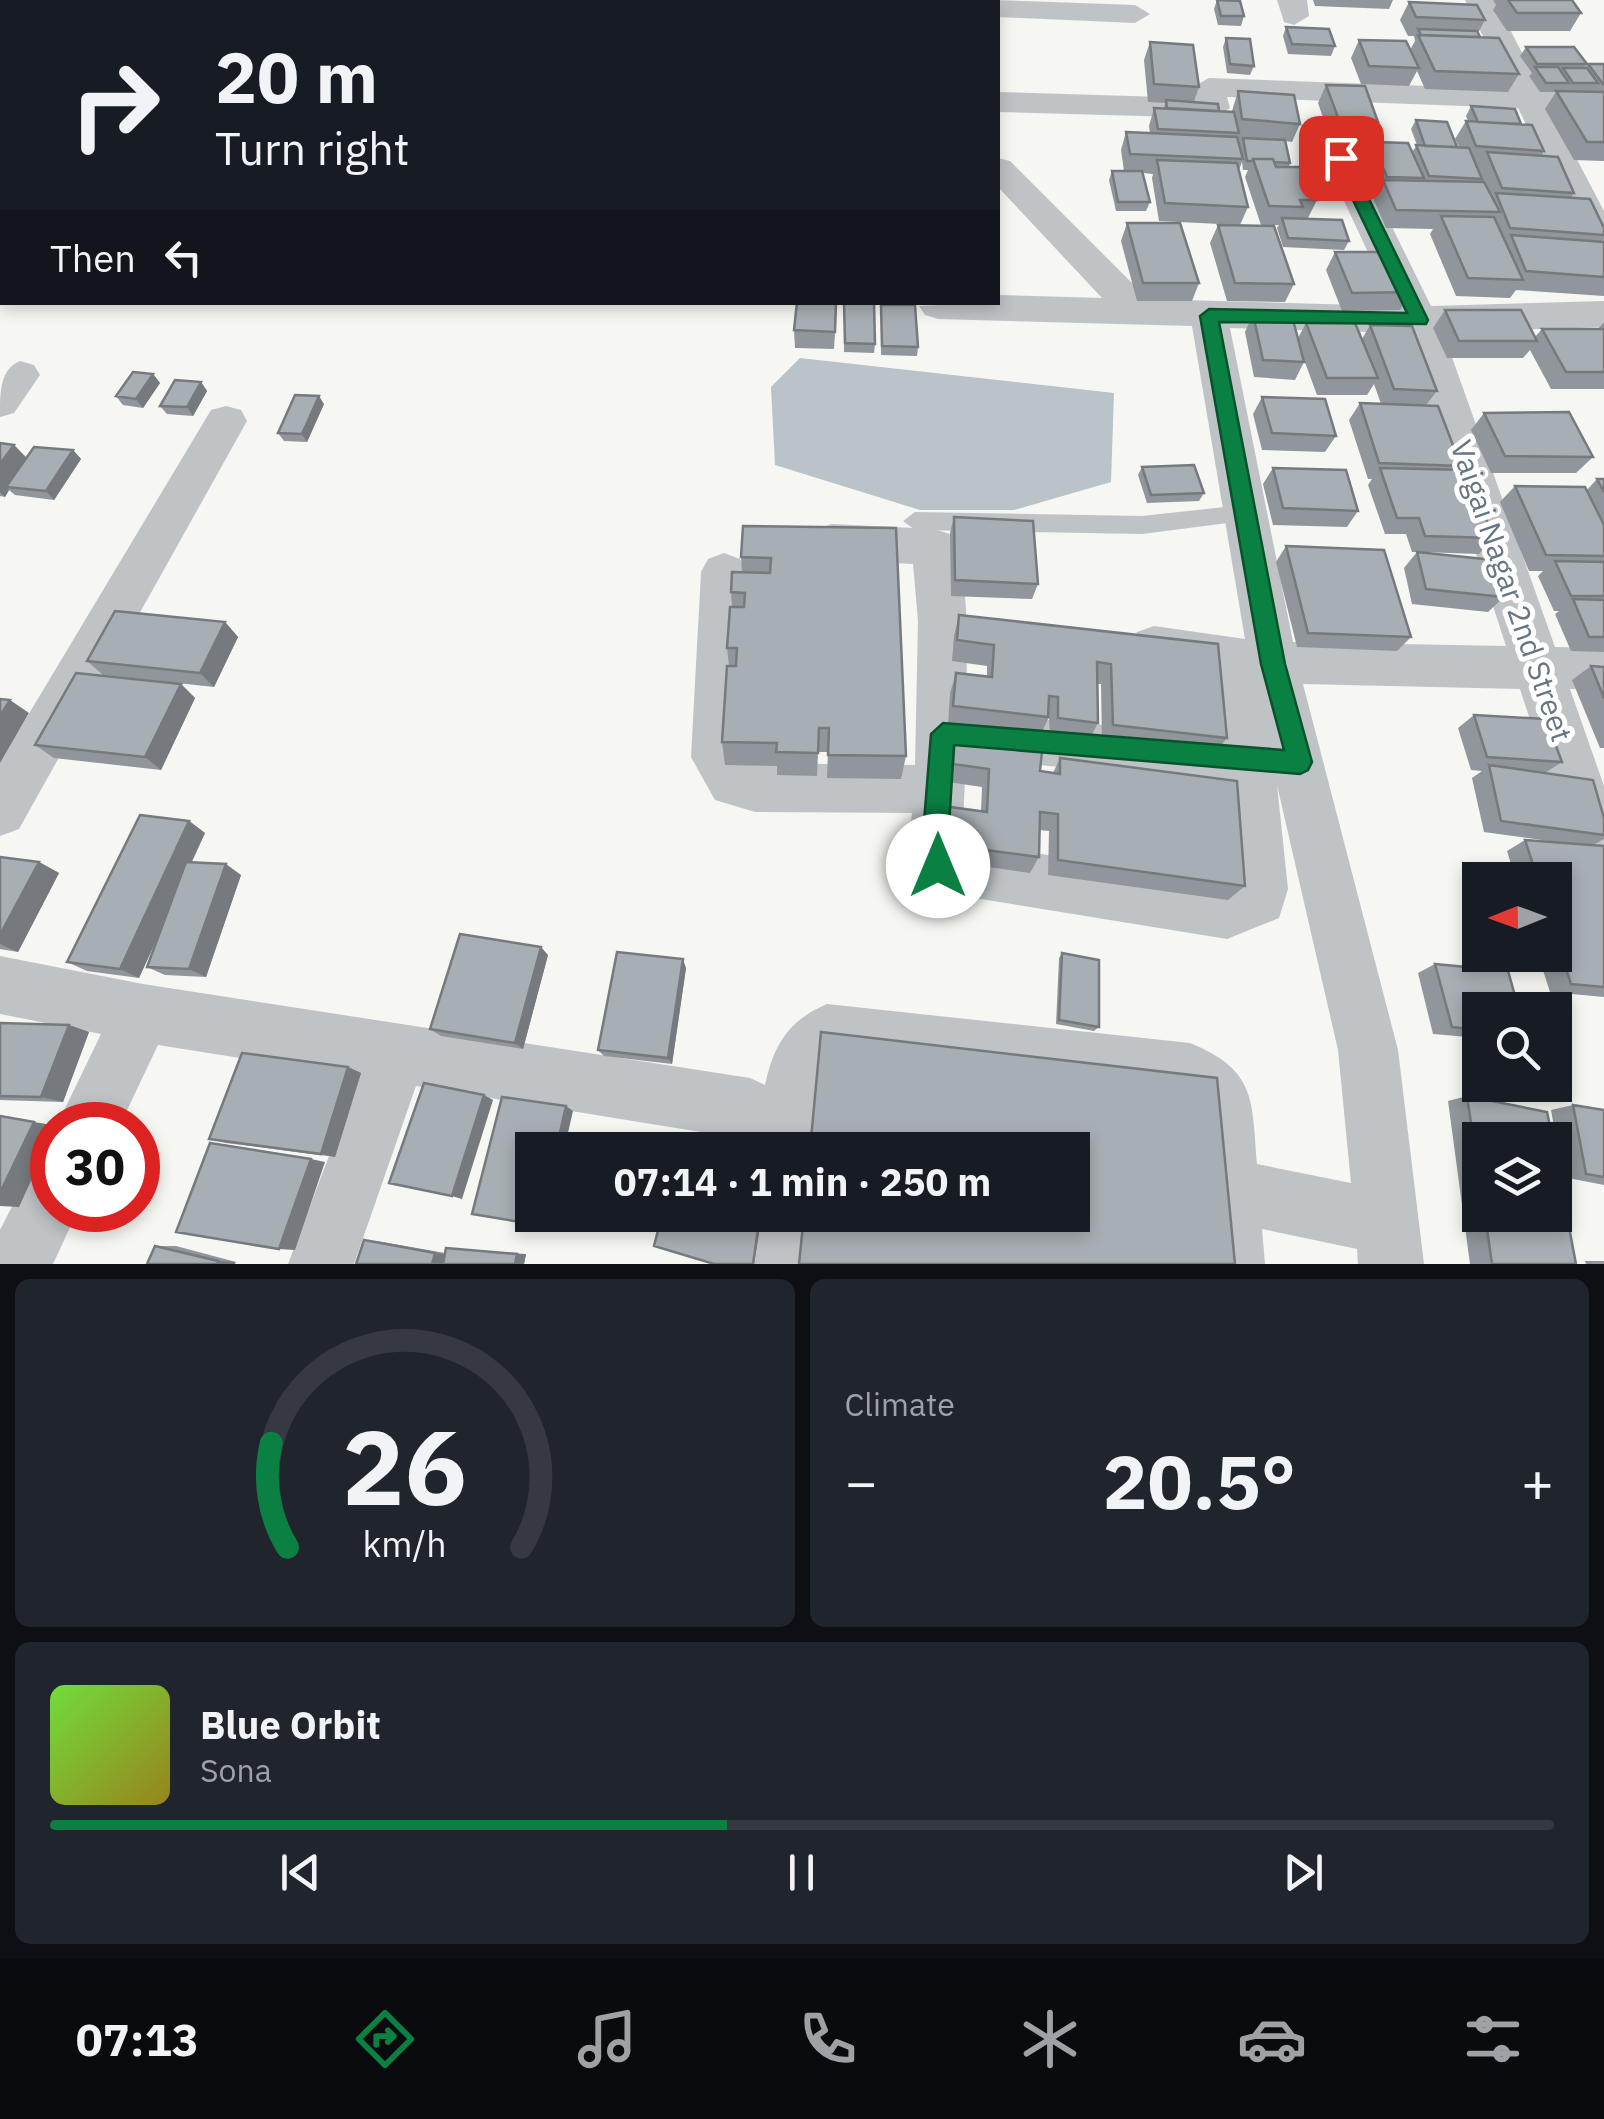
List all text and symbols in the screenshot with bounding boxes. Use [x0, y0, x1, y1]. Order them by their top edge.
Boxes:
text: 20 m [215, 31, 378, 122]
icon: right [50, 40, 180, 170]
pin [1299, 116, 1384, 201]
text: Turn right [215, 119, 410, 177]
icon: arrive [1314, 131, 1369, 186]
icon: left [156, 230, 211, 285]
text: Then [50, 233, 136, 282]
street label: Vaigai Nagar 2nd Street [1443, 435, 1582, 746]
position arrow [886, 814, 990, 918]
north arrow [1462, 862, 1572, 972]
map controls [1462, 862, 1572, 1232]
button: search [1462, 992, 1572, 1102]
speed limit sign: 30 [30, 1102, 160, 1232]
button: layers [1462, 1122, 1572, 1232]
text: 07:14 · 1 min · 250 m [614, 1157, 991, 1206]
text: Climate [845, 1383, 955, 1425]
text: 26 [342, 1398, 467, 1534]
text: 20.5° [1102, 1432, 1296, 1530]
text: − [845, 1446, 878, 1517]
text: + [1521, 1446, 1554, 1517]
text: km/h [363, 1520, 447, 1567]
text: Blue Orbit [200, 1700, 381, 1749]
text: Sona [200, 1749, 272, 1791]
icon: previous [273, 1845, 328, 1900]
icon: pause [774, 1845, 829, 1900]
icon: next [1276, 1845, 1331, 1900]
icon: directions [350, 2004, 420, 2074]
icon: music [572, 2004, 642, 2074]
icon: phone [793, 2004, 863, 2074]
icon: climate [1015, 2004, 1085, 2074]
icon: car [1237, 2004, 1307, 2074]
icon: filters [1458, 2004, 1528, 2074]
text: 07:13 [76, 2010, 199, 2068]

